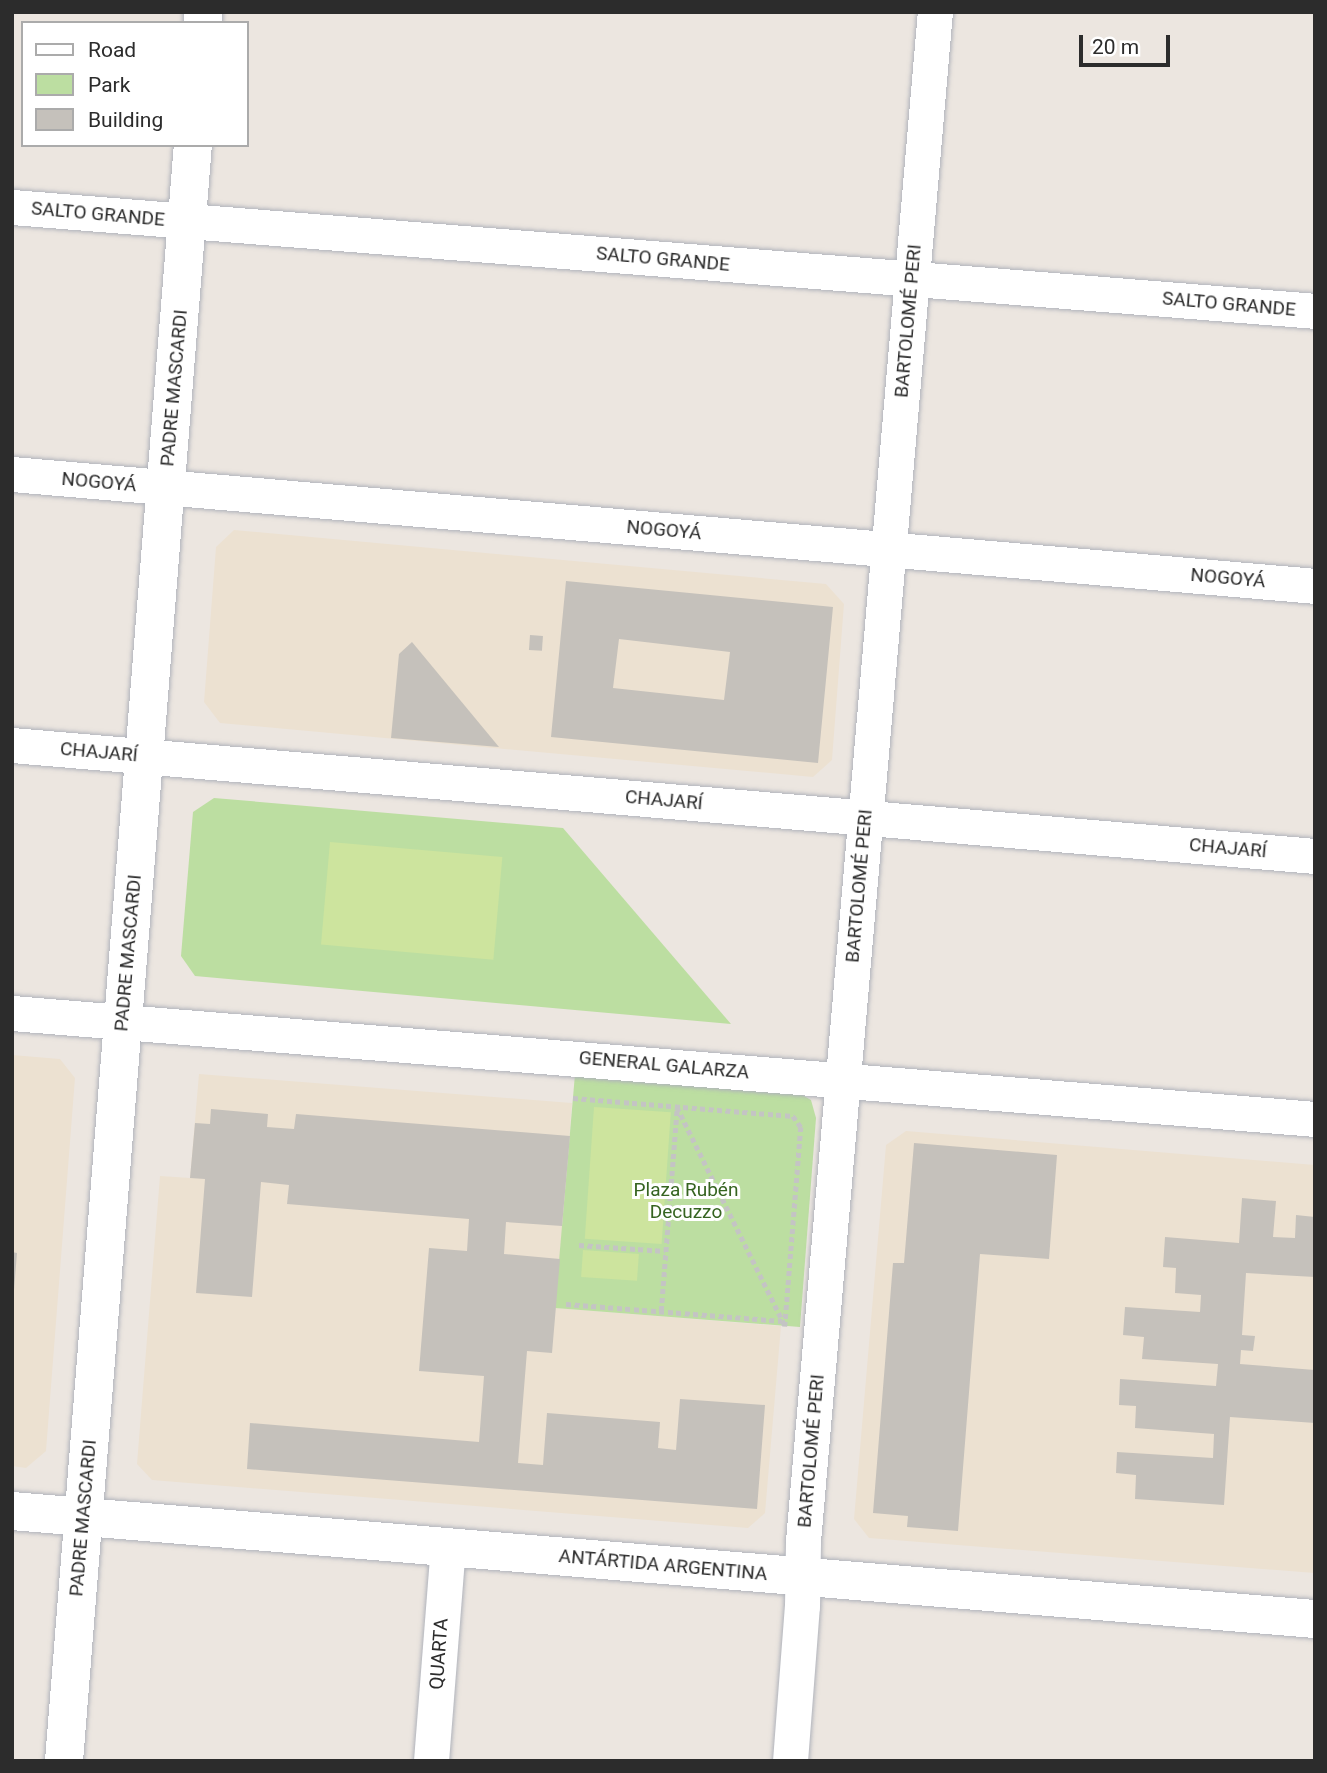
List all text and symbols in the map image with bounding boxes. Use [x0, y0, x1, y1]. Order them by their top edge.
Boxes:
legend [21, 21, 248, 147]
scale bar [1082, 21, 1173, 65]
text: 20 m [1092, 35, 1139, 59]
text: Road [88, 38, 136, 62]
text: Park [88, 73, 130, 97]
text: Building [88, 108, 163, 132]
street label: SALTO GRANDE [30, 197, 166, 231]
street label: SALTO GRANDE [595, 242, 731, 276]
street label: BARTOLOMÉ PERI [890, 243, 926, 399]
street label: SALTO GRANDE [1161, 287, 1297, 321]
street label: PADRE MASCARDI [156, 309, 192, 467]
street label: NOGOYÁ [61, 467, 137, 497]
street label: NOGOYÁ [626, 515, 702, 545]
street label: NOGOYÁ [1190, 563, 1266, 593]
street label: CHAJARÍ [59, 737, 139, 767]
street label: CHAJARÍ [624, 785, 704, 815]
street label: BARTOLOMÉ PERI [841, 808, 877, 964]
street label: CHAJARÍ [1188, 833, 1268, 863]
street label: PADRE MASCARDI [110, 874, 146, 1032]
street label: GENERAL GALARZA [578, 1046, 750, 1084]
park label: Plaza Rubén Decuzzo [634, 1179, 738, 1223]
street label: BARTOLOMÉ PERI [793, 1373, 829, 1529]
street label: PADRE MASCARDI [65, 1439, 101, 1597]
street label: ANTÁRTIDA ARGENTINA [558, 1545, 768, 1585]
street label: QUARTA [425, 1618, 453, 1690]

